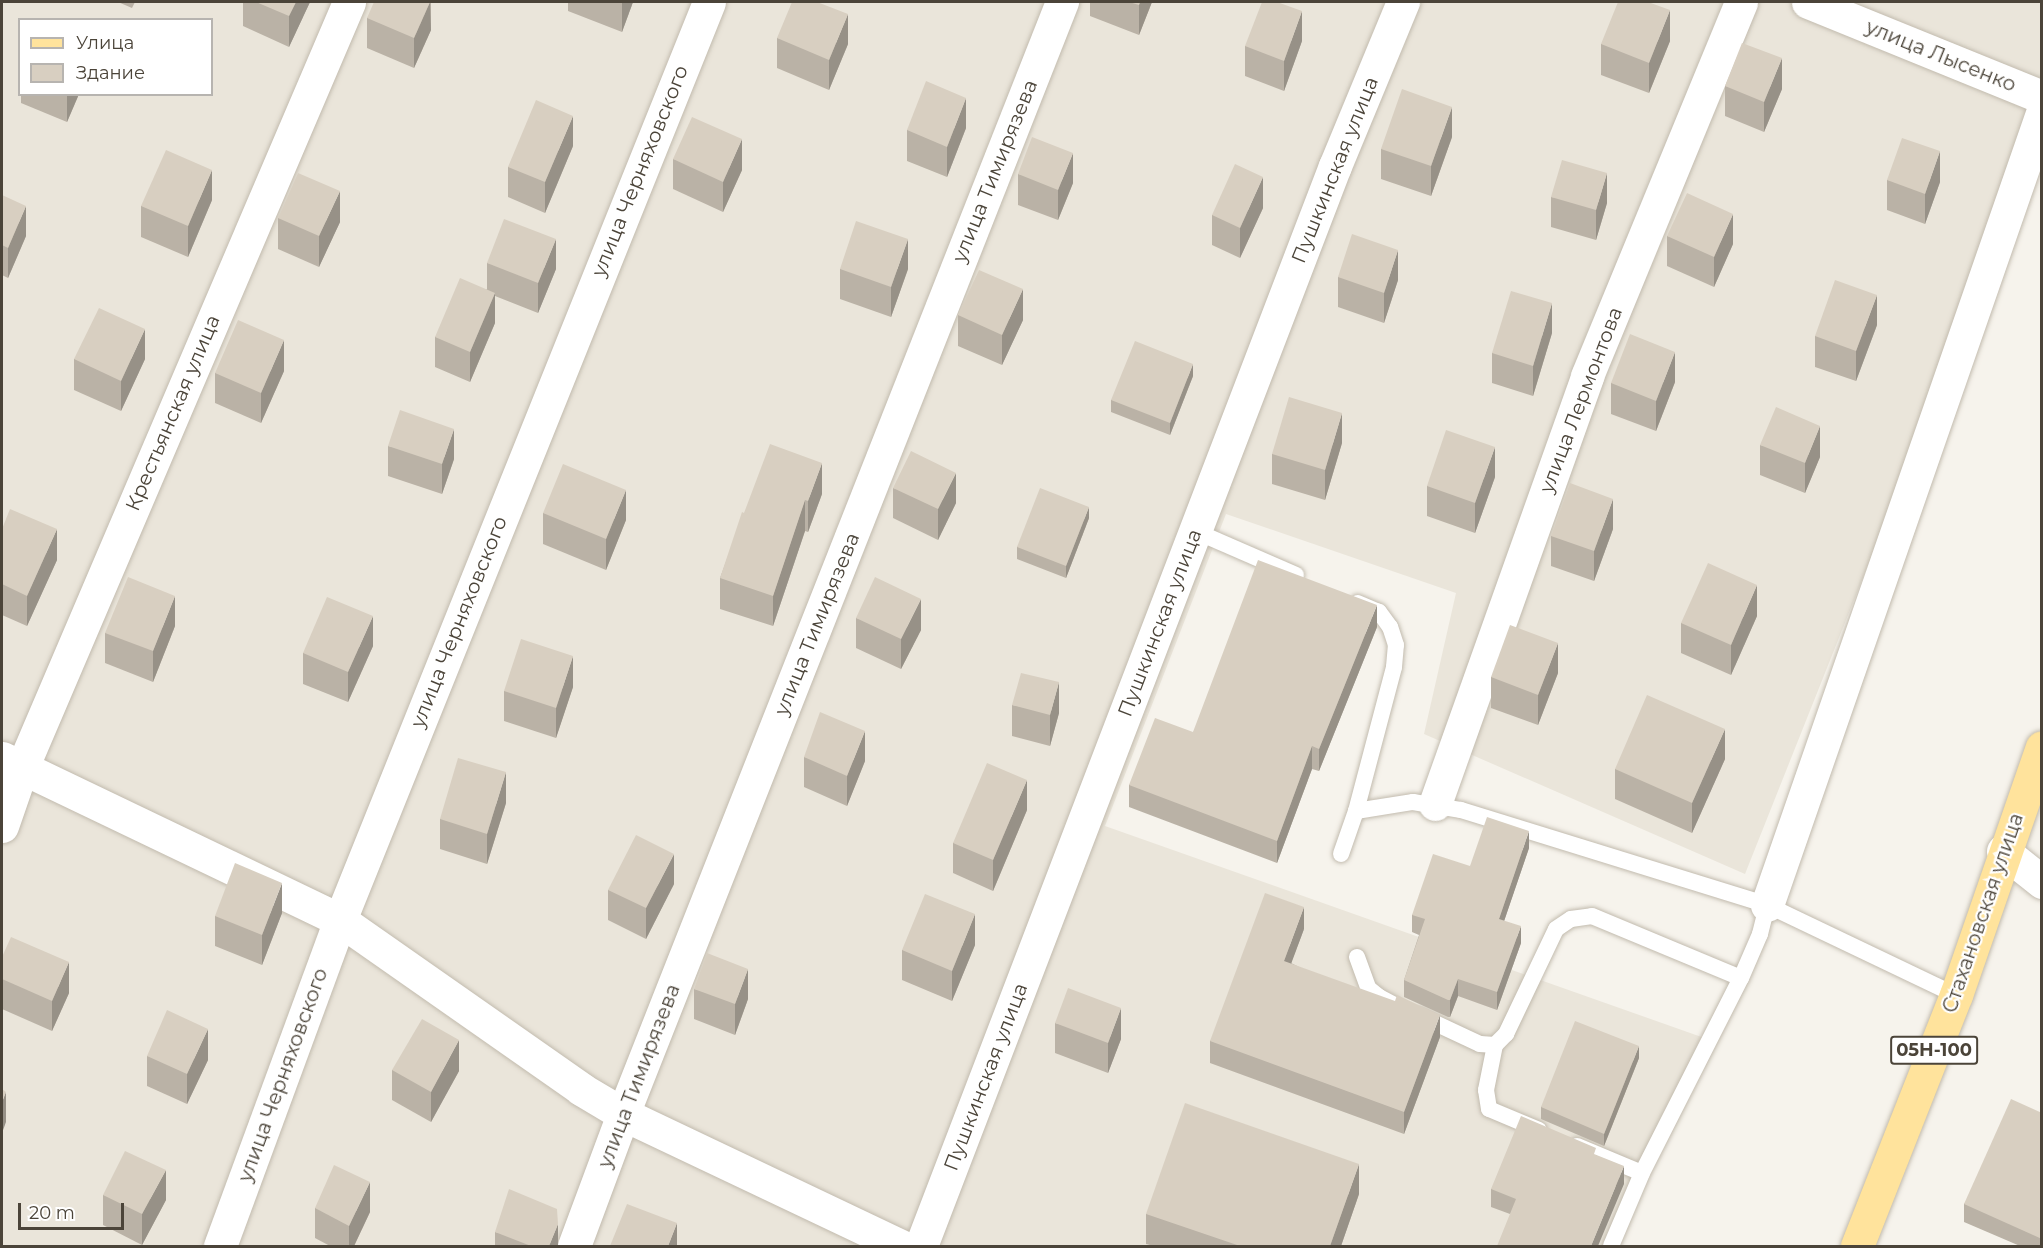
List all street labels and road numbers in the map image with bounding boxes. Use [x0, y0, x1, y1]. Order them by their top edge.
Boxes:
street label: улица Лысенко [1862, 15, 2020, 97]
street label: улица Черняховского [587, 62, 693, 280]
street label: Пушкинская улица [1287, 73, 1383, 267]
street label: улица Тимирязева [947, 76, 1043, 266]
street label: улица Лермонтова [1534, 304, 1628, 496]
street label: Крестьянская улица [121, 311, 225, 515]
street label: улица Черняховского [406, 513, 512, 731]
street label: Пушкинская улица [1113, 526, 1207, 720]
street label: улица Тимирязева [769, 529, 865, 719]
street label: Стахановская улица [1938, 810, 2028, 1016]
street label: улица Черняховского [233, 965, 333, 1185]
street label: Пушкинская улица [939, 980, 1033, 1174]
street label: улица Тимирязева [593, 981, 685, 1171]
road number: 05Н-100 [1889, 1035, 1979, 1065]

